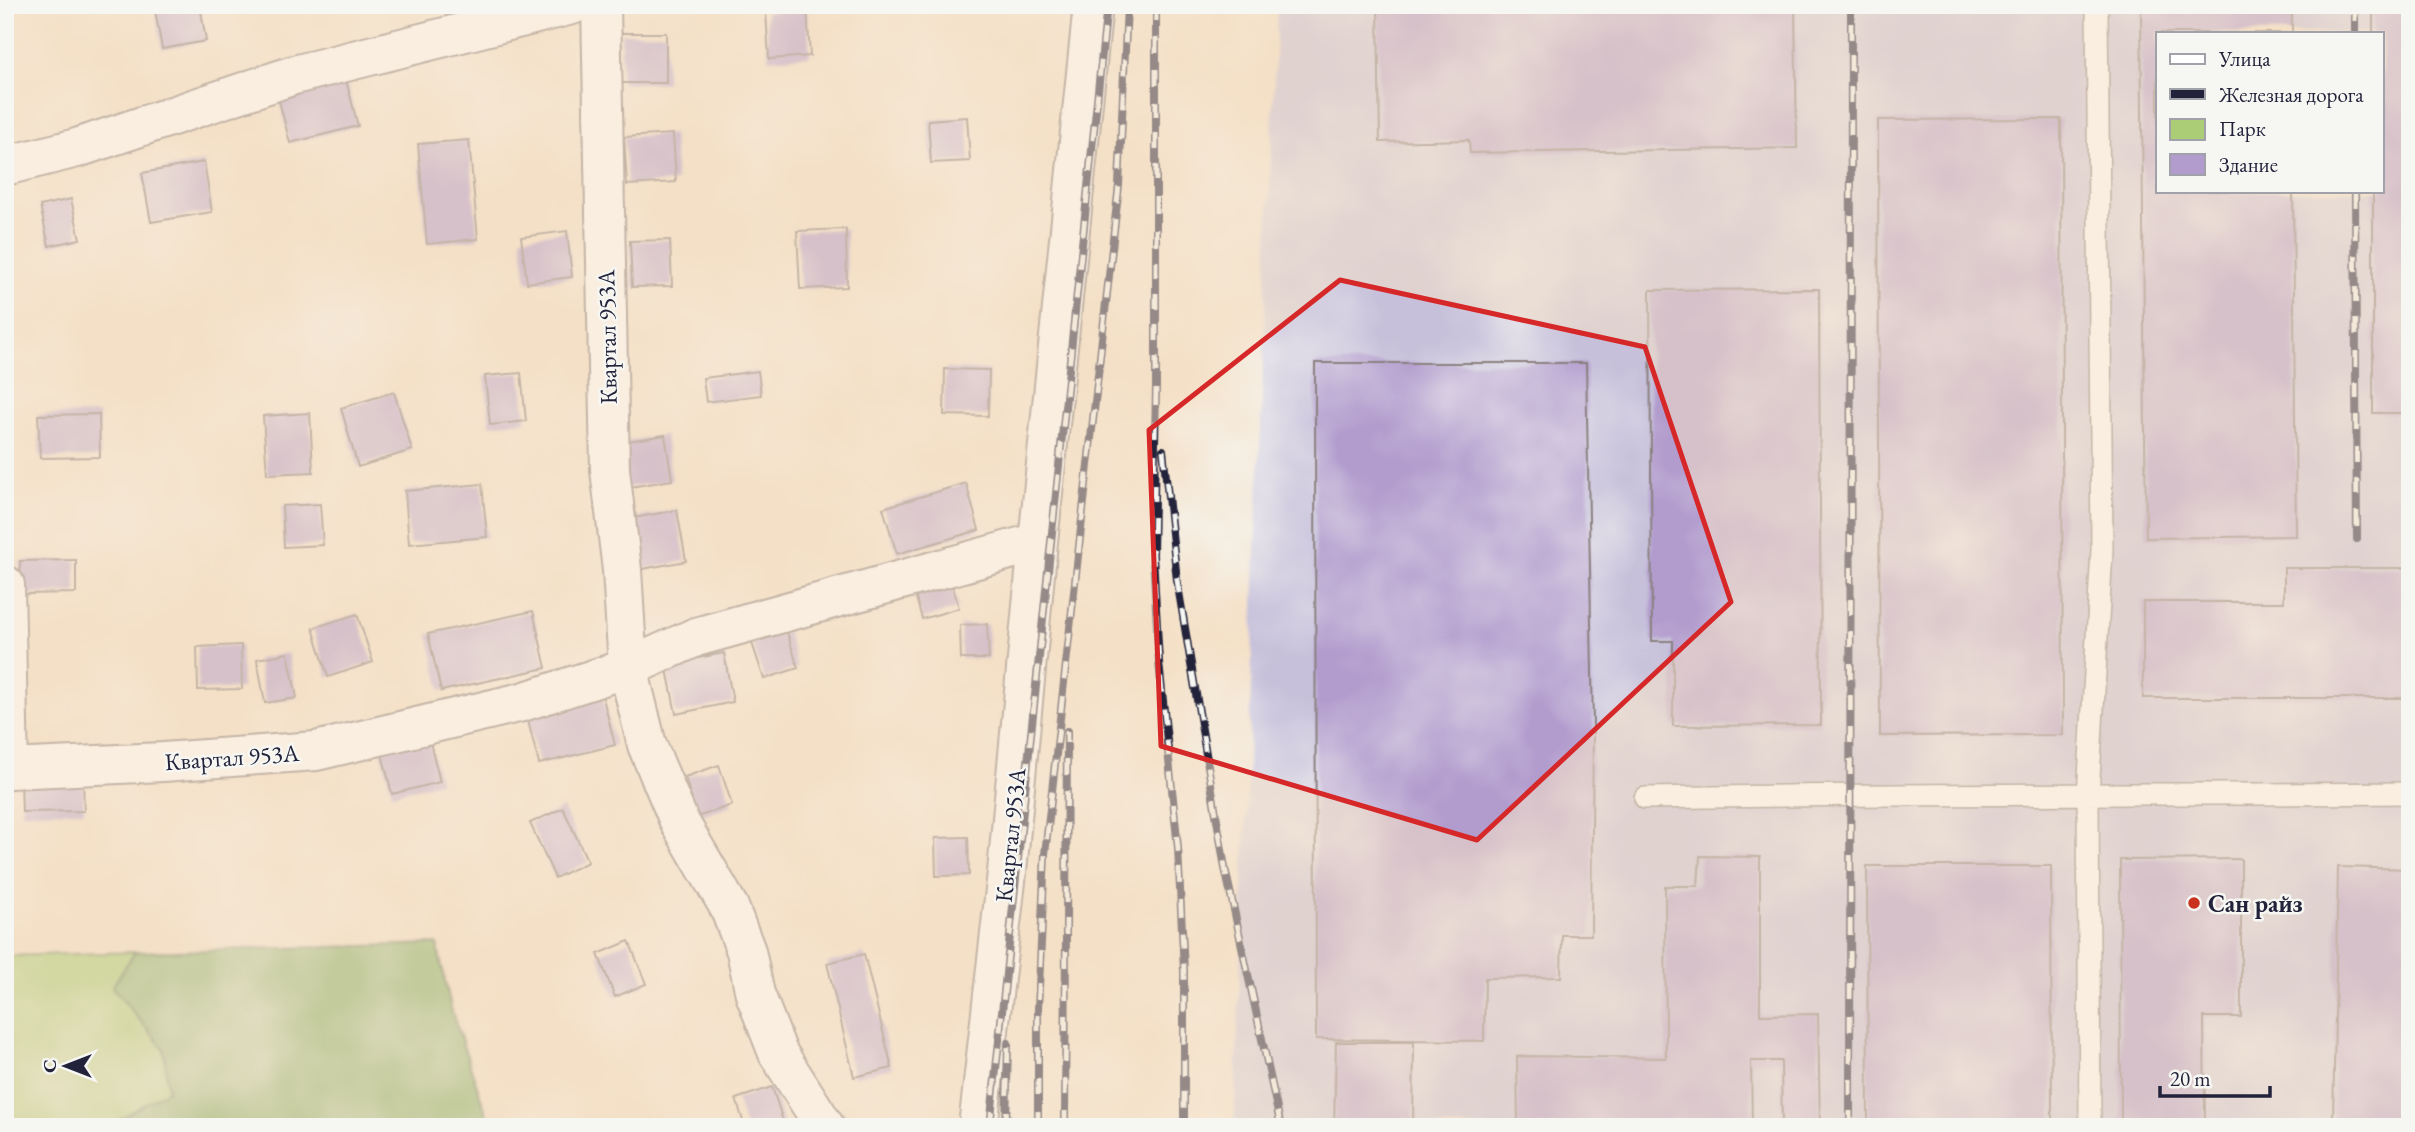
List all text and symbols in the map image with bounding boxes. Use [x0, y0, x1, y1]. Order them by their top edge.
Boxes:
legend [2156, 32, 2384, 192]
text: Улица [2218, 45, 2271, 72]
text: Железная дорога [2218, 81, 2364, 108]
text: Парк [2219, 115, 2266, 142]
text: Здание [2219, 151, 2278, 178]
street label: Квартал 953А [590, 269, 624, 405]
street label: Квартал 953А [164, 737, 301, 777]
street label: Квартал 953А [988, 766, 1033, 904]
place label: Сан райз [2208, 888, 2303, 919]
marker: Сан райз [2186, 895, 2202, 911]
north arrow [32, 1030, 102, 1100]
scale bar [2160, 1055, 2270, 1099]
text: С [37, 1059, 62, 1073]
text: 20 m [2170, 1065, 2211, 1092]

